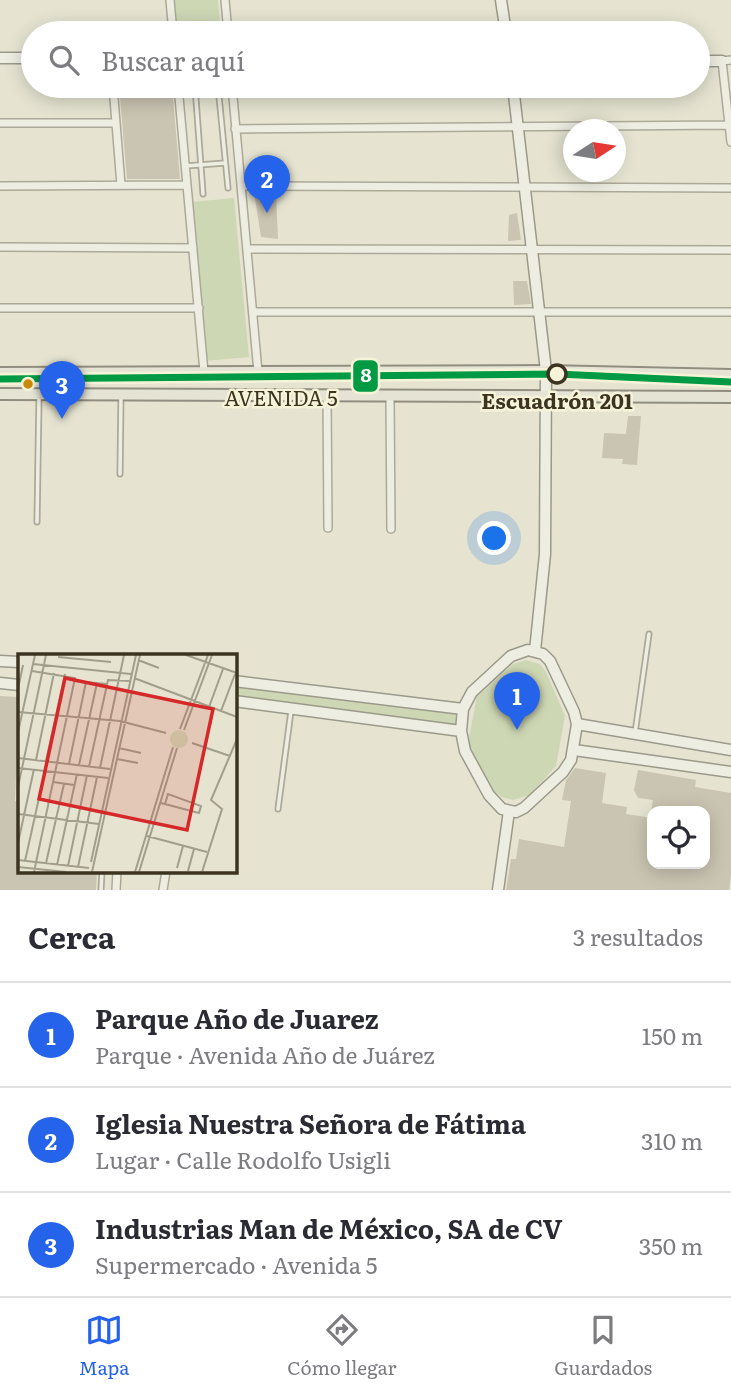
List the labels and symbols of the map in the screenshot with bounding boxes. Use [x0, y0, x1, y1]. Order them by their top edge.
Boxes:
north arrow [563, 119, 626, 182]
pin: 2 [244, 155, 290, 213]
line badge: 8 [352, 359, 379, 393]
text: 8 [360, 360, 372, 388]
pin: 3 [39, 361, 85, 419]
marker: Escuadrón 201 [547, 364, 567, 384]
unlabelled marker [21, 377, 35, 391]
street label: AVENIDA 5 [224, 381, 338, 412]
place label: Escuadrón 201 [481, 384, 633, 415]
your location [477, 521, 511, 555]
inset map [18, 654, 236, 872]
pin: 1 [494, 672, 540, 730]

